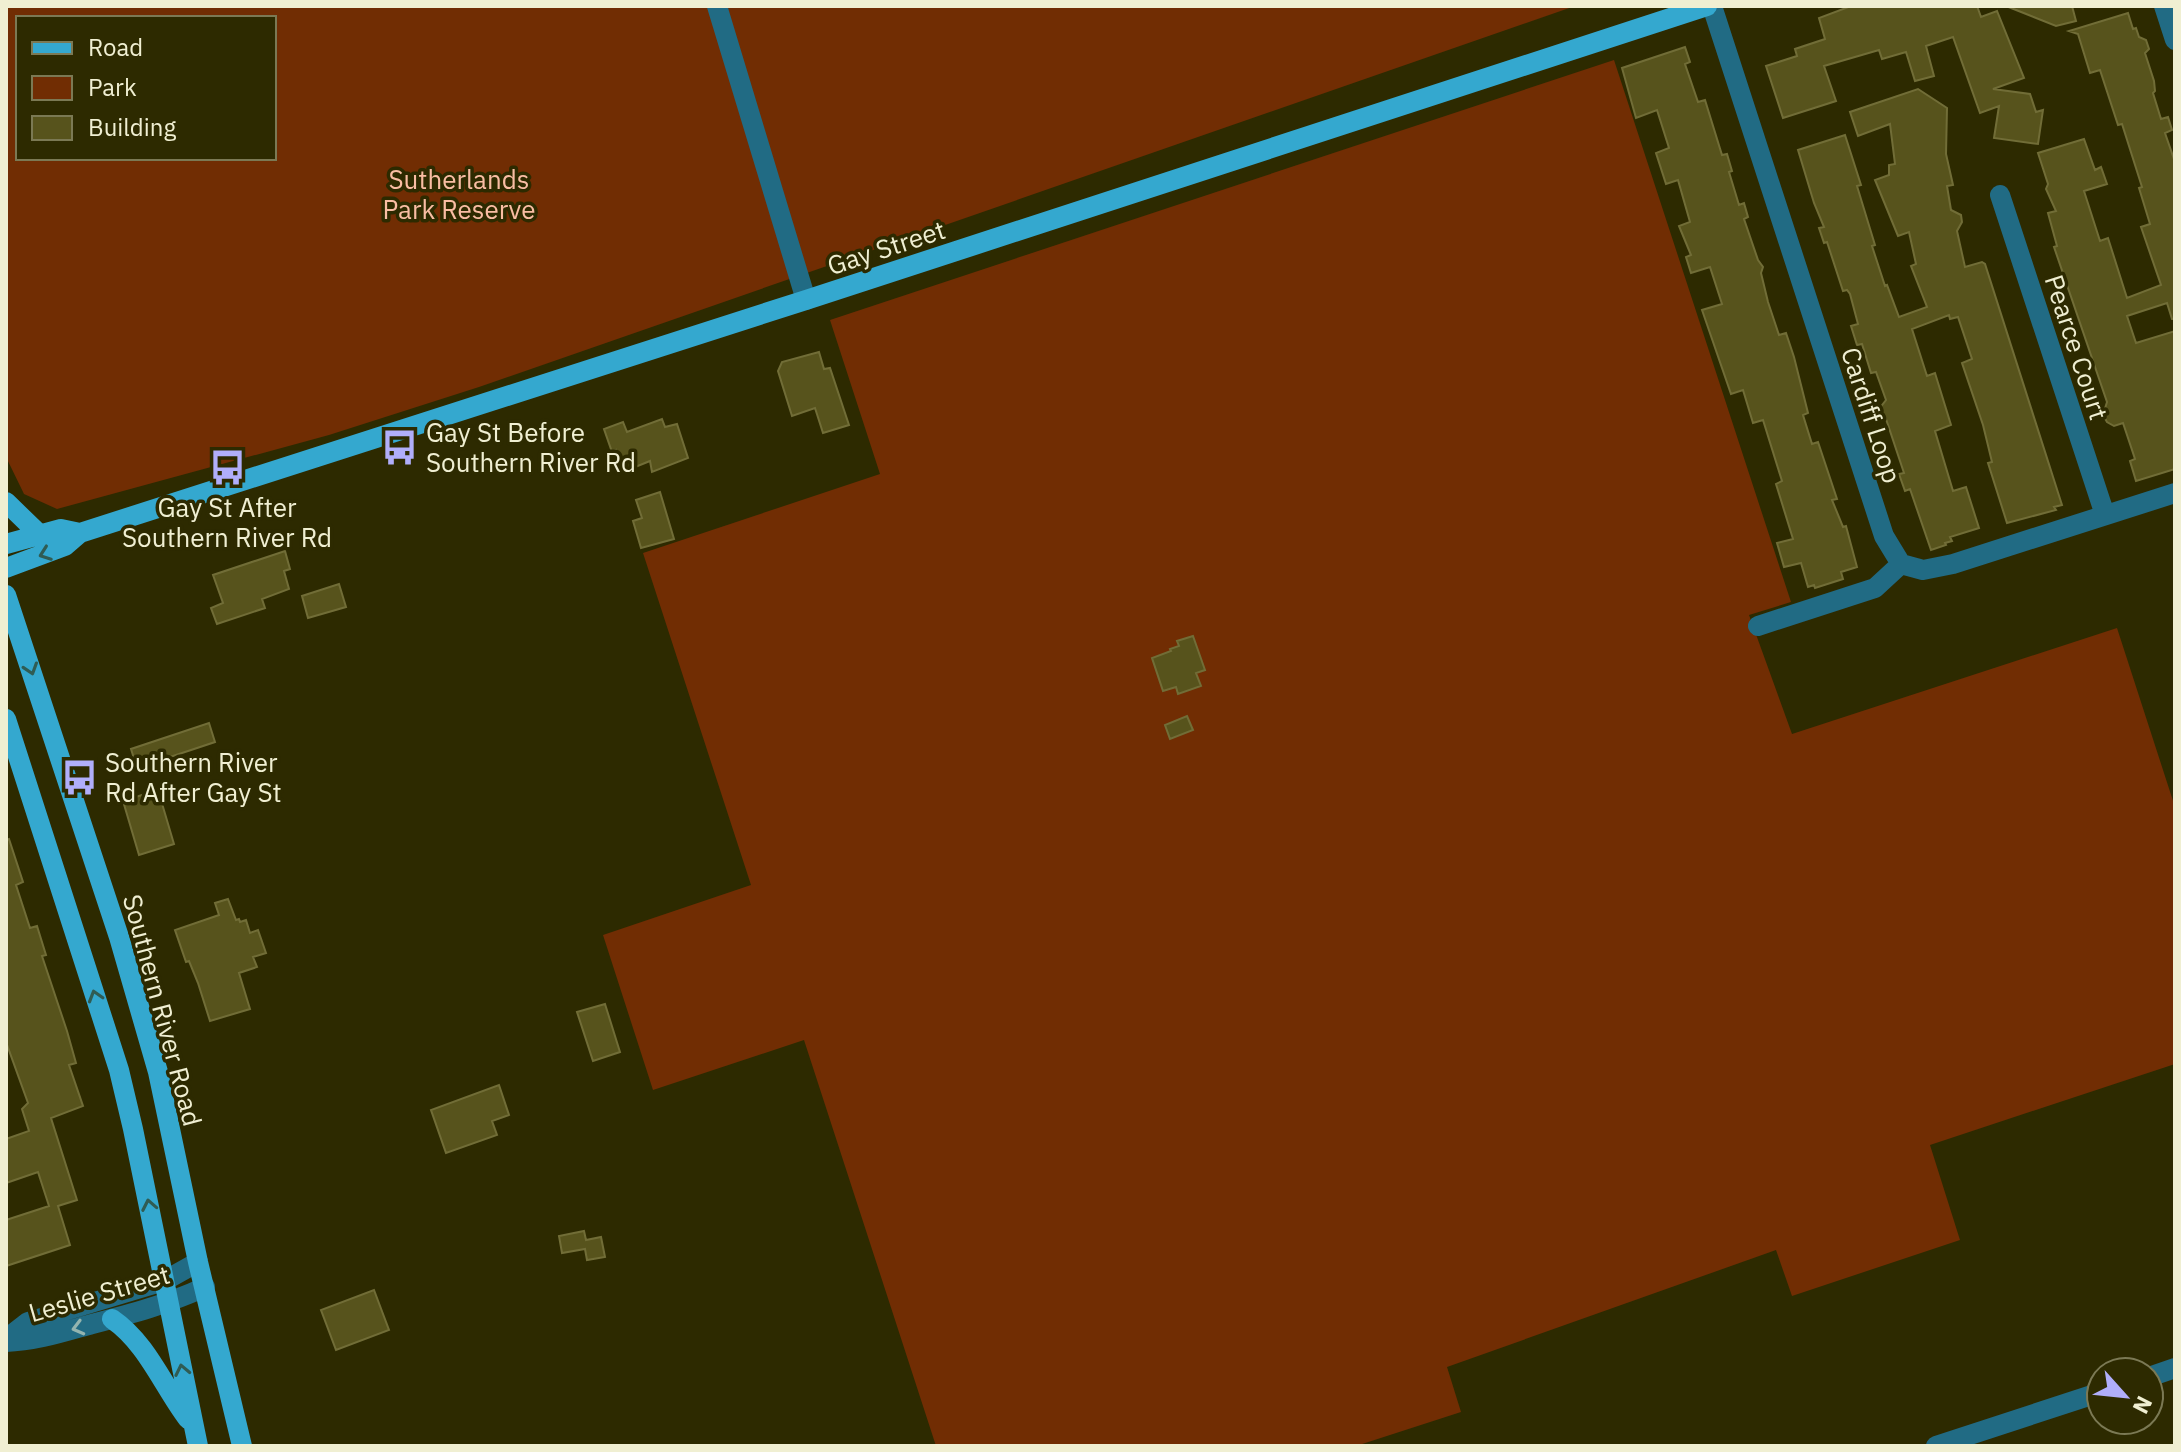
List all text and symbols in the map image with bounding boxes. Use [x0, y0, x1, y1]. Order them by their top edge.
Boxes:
legend [16, 16, 276, 160]
text: Road [88, 31, 143, 63]
text: Park [88, 71, 137, 103]
text: Building [88, 111, 176, 143]
park label: Sutherlands Park Reserve [383, 162, 535, 226]
street label: Gay Street [823, 212, 949, 282]
street label: Pearce Court [2038, 270, 2116, 424]
street label: Cardiff Loop [1834, 343, 1910, 487]
place label: Gay St Before Southern River Rd [426, 415, 636, 479]
bus stop icon: Gay St Before Southern River Rd [381, 428, 419, 466]
bus stop icon: Gay St After Southern River Rd [208, 449, 246, 487]
place label: Gay St After Southern River Rd [122, 490, 332, 554]
one-way arrow [39, 544, 53, 560]
one-way arrow [21, 661, 37, 675]
place label: Southern River Rd After Gay St [105, 745, 282, 809]
bus stop icon: Southern River Rd After Gay St [60, 758, 98, 796]
street label: Southern River Road [116, 890, 210, 1130]
one-way arrow [89, 989, 105, 1003]
one-way arrow [141, 1198, 158, 1212]
street label: Leslie Street [25, 1257, 173, 1329]
one-way arrow [71, 1319, 85, 1336]
north arrow [2085, 1356, 2165, 1436]
one-way arrow [174, 1363, 191, 1377]
text: N [2127, 1392, 2160, 1419]

